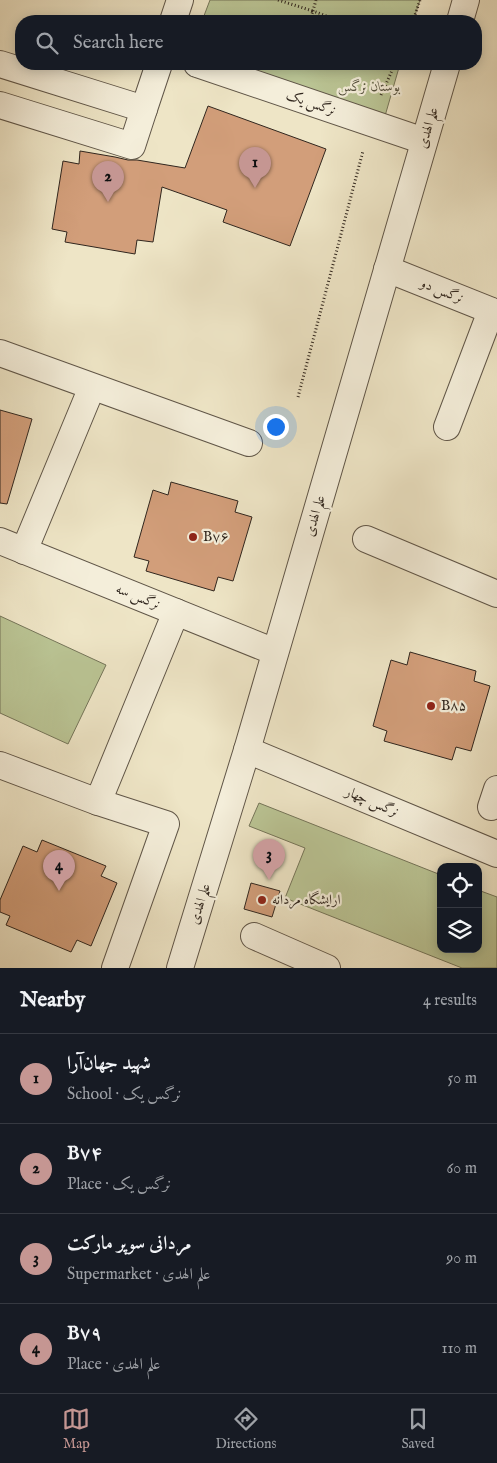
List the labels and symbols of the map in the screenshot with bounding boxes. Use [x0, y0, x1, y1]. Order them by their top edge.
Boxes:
park label: بوستان نرگس [338, 78, 401, 96]
street label: نرگس یک [284, 86, 338, 120]
street label: علم الهدی [414, 105, 447, 152]
pin: 1 [239, 147, 271, 188]
pin: 2 [92, 161, 124, 202]
street label: نرگس دو [416, 274, 466, 308]
your location [263, 414, 289, 440]
street label: علم الهدی [301, 493, 334, 540]
place label: B۷۶ [203, 528, 229, 546]
marker: B۷۶ [187, 531, 199, 543]
street label: نرگس سه [113, 580, 163, 614]
place label: B۸۵ [441, 697, 467, 715]
marker: B۸۵ [425, 700, 437, 712]
street label: نرگس چهار [341, 782, 401, 821]
pin: 3 [253, 839, 285, 880]
pin: 4 [43, 850, 75, 891]
street label: علم الهدی [185, 881, 220, 928]
place label: ارایشگاه مردانه [272, 890, 341, 909]
marker: ارایشگاه مردانه [256, 894, 268, 906]

